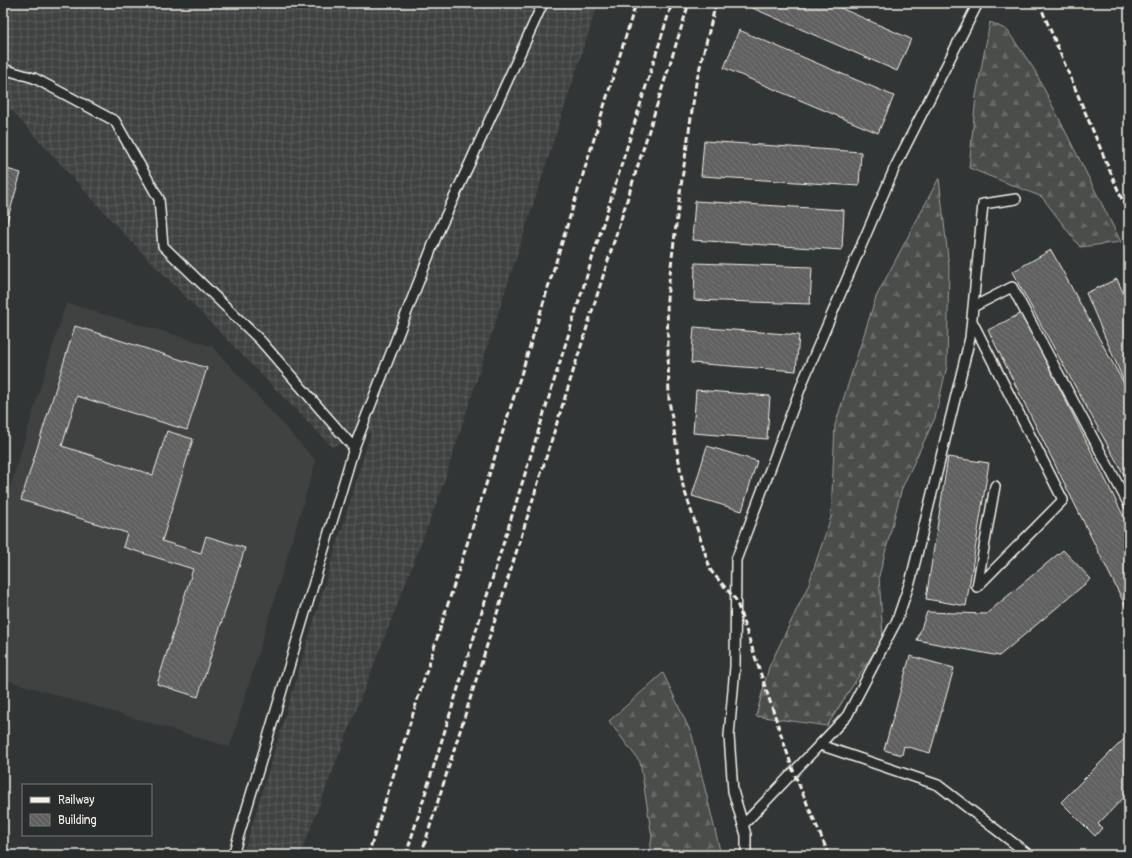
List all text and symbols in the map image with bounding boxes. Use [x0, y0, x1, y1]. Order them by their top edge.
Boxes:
legend [22, 784, 152, 836]
text: Railway [58, 793, 94, 808]
text: Building [58, 813, 97, 828]

